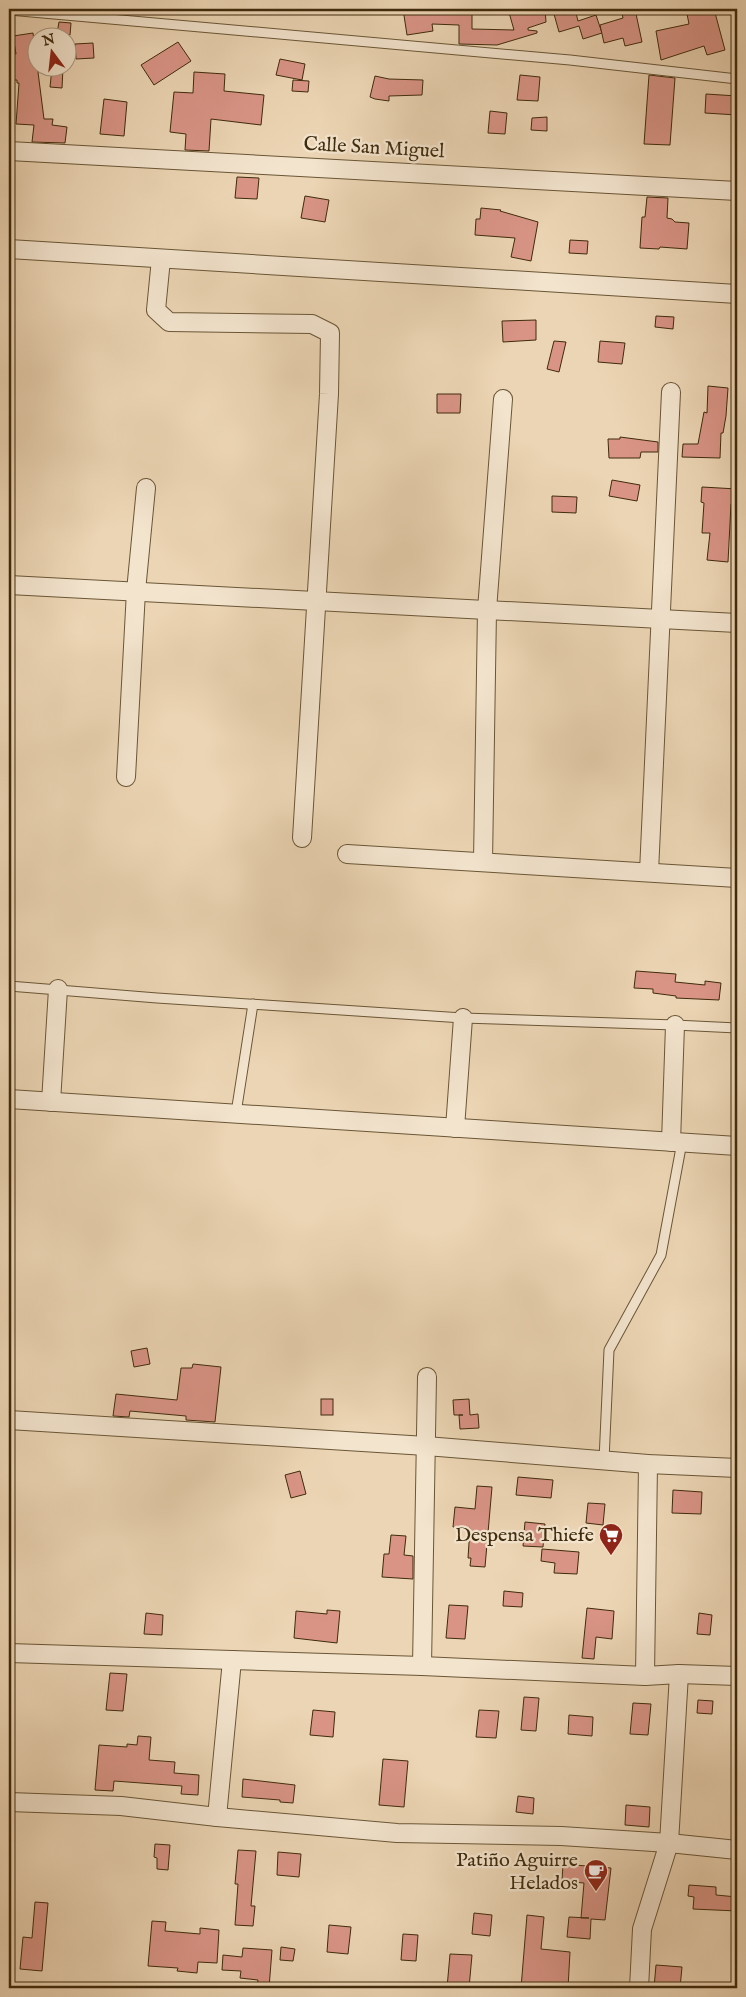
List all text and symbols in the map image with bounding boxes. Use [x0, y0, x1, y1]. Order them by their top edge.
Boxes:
north arrow [28, 28, 78, 78]
text: N [40, 30, 57, 51]
street label: Calle San Miguel [303, 132, 446, 164]
supermarket icon: Despensa Thiefe [598, 1522, 624, 1556]
place label: Despensa Thiefe [455, 1523, 594, 1548]
place label: Patiño Aguirre Helados [456, 1848, 578, 1896]
cafe icon: Patiño Aguirre Helados [583, 1858, 609, 1892]

